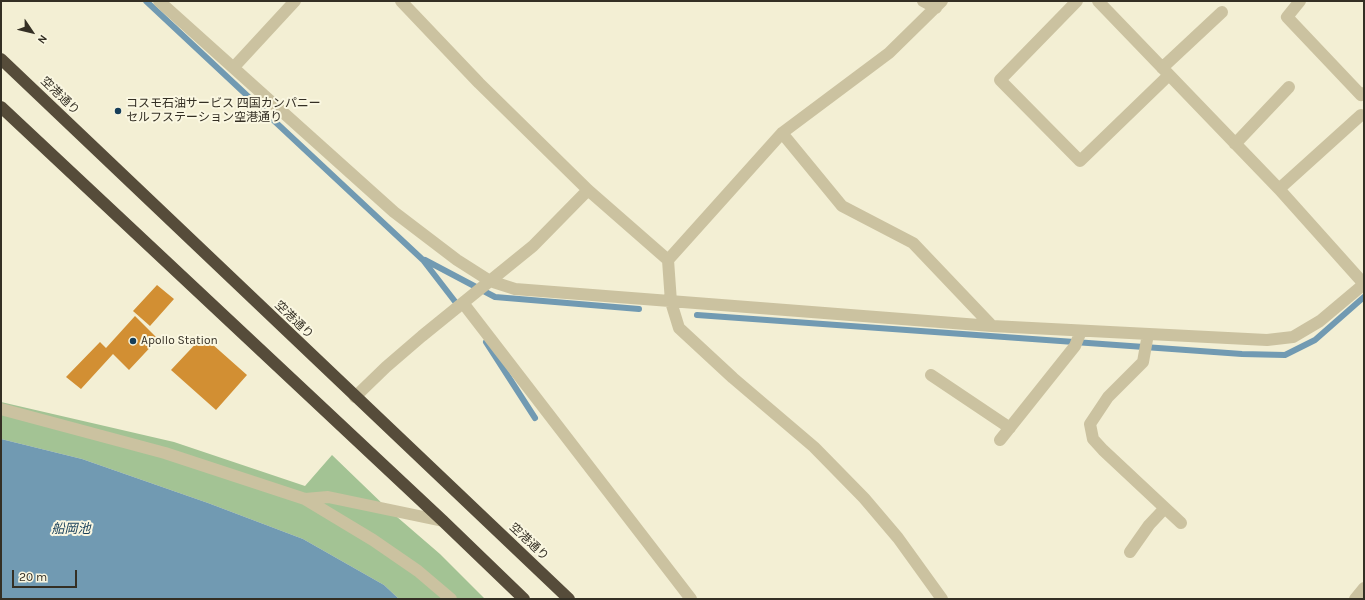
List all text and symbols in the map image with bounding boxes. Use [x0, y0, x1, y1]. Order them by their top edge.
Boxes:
north arrow [12, 12, 52, 52]
text: N [35, 32, 50, 46]
street label: 空港通り [38, 74, 82, 118]
place label: コスモ石油サービス 四国カンパニー セルフステーション空港通り [126, 97, 321, 125]
marker: コスモ石油サービス 四国カンパニー セルフステーション空港通り [113, 106, 123, 116]
street label: 空港通り [272, 298, 316, 342]
place label: Apollo Station [141, 334, 218, 348]
marker: Apollo Station [128, 336, 138, 346]
street label: 空港通り [507, 520, 551, 564]
water label: 船岡池 [52, 521, 90, 537]
scale bar [14, 562, 79, 588]
text: 20 m [19, 570, 47, 584]

